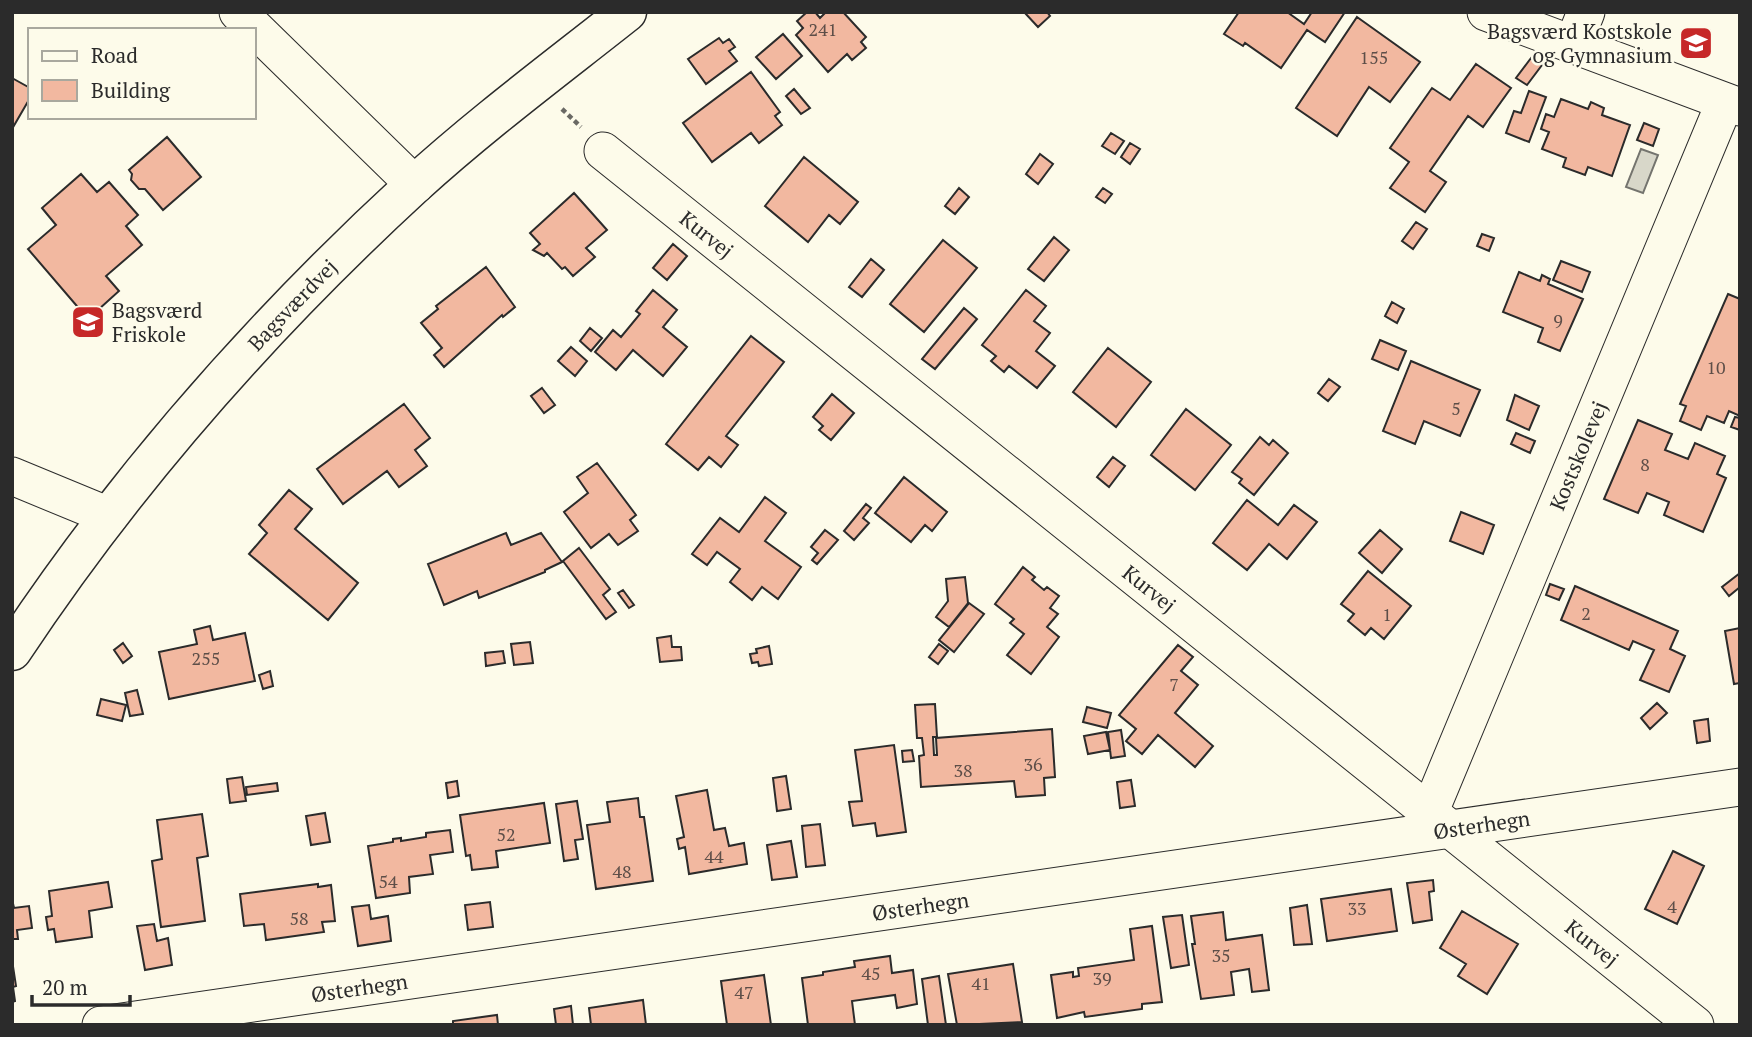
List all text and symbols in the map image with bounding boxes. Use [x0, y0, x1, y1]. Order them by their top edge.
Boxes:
house number: 241 [809, 17, 837, 41]
place label: Bagsværd Kostskole og Gymnasium [1487, 17, 1672, 69]
school or university icon: Bagsværd Kostskole og Gymnasium [1677, 24, 1715, 62]
legend [28, 28, 256, 119]
text: Road [91, 41, 138, 69]
house number: 155 [1360, 45, 1388, 69]
text: Building [91, 76, 171, 104]
street label: Kurvej [674, 204, 739, 264]
street label: Bagsværdvej [241, 253, 343, 357]
place label: Bagsværd Friskole [112, 296, 203, 348]
school or university icon: Bagsværd Friskole [69, 303, 107, 341]
house number: 9 [1553, 308, 1563, 332]
house number: 10 [1706, 355, 1726, 379]
house number: 5 [1451, 396, 1461, 420]
street label: Kostskolevej [1543, 397, 1613, 514]
house number: 8 [1640, 452, 1650, 476]
street label: Kurvej [1117, 558, 1182, 618]
house number: 2 [1581, 601, 1591, 625]
house number: 1 [1382, 602, 1392, 626]
house number: 255 [192, 646, 220, 670]
house number: 7 [1169, 672, 1179, 696]
house number: 36 [1023, 752, 1043, 776]
house number: 38 [953, 758, 973, 782]
street label: Østerhegn [1431, 804, 1532, 845]
house number: 52 [496, 822, 516, 846]
house number: 44 [704, 844, 724, 868]
house number: 48 [612, 859, 632, 883]
house number: 54 [378, 869, 398, 893]
street label: Østerhegn [870, 885, 971, 927]
house number: 4 [1667, 894, 1677, 918]
house number: 33 [1347, 896, 1367, 920]
house number: 58 [289, 906, 309, 930]
street label: Kurvej [1560, 913, 1625, 973]
house number: 35 [1211, 943, 1231, 967]
house number: 45 [861, 961, 881, 985]
scale bar [32, 964, 130, 1008]
house number: 39 [1092, 966, 1112, 990]
street label: Østerhegn [309, 967, 410, 1008]
house number: 41 [971, 971, 991, 995]
text: 20 m [42, 973, 88, 1001]
house number: 47 [734, 980, 754, 1004]

